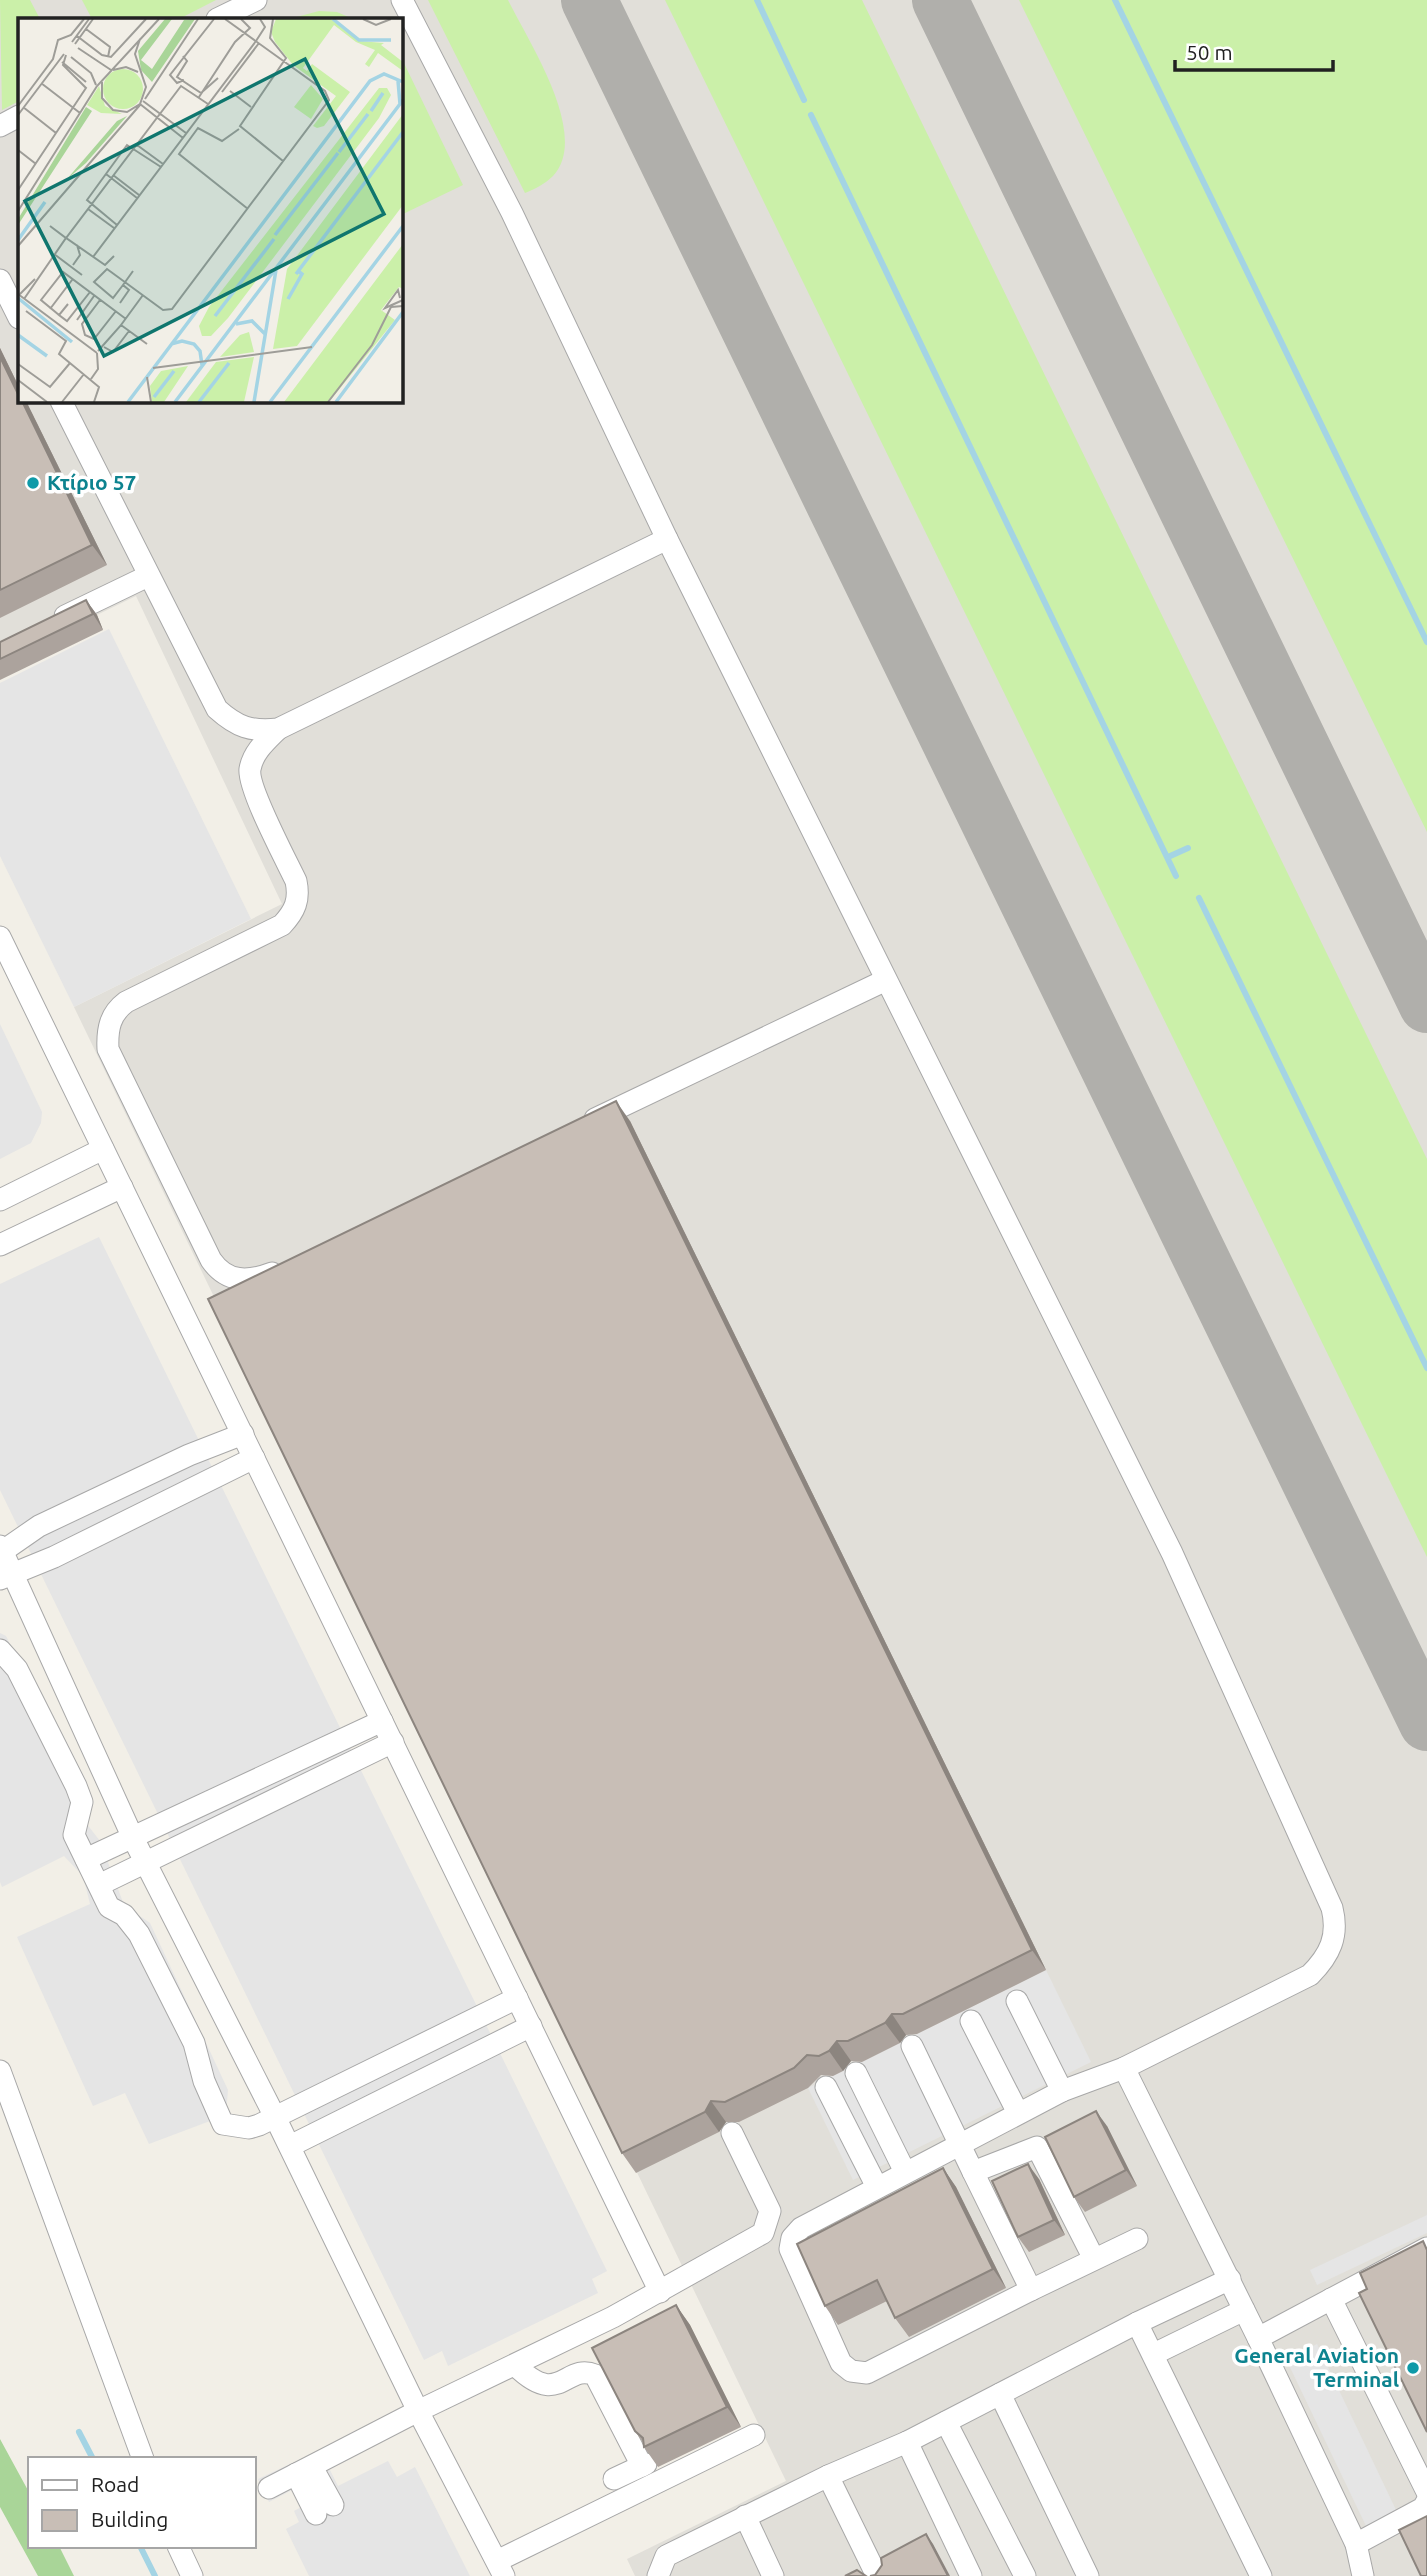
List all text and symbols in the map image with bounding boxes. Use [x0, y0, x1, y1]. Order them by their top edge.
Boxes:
inset map [18, 18, 402, 402]
scale bar [1175, 28, 1332, 72]
text: 50 m [1186, 40, 1233, 64]
place label: Κτίριο 57 [47, 470, 136, 494]
marker: Κτίριο 57 [25, 475, 41, 491]
place label: General Aviation Terminal [1234, 2343, 1399, 2391]
marker: General Aviation Terminal [1405, 2360, 1421, 2376]
legend [28, 2457, 256, 2548]
text: Road [91, 2472, 139, 2496]
text: Building [91, 2507, 168, 2531]

